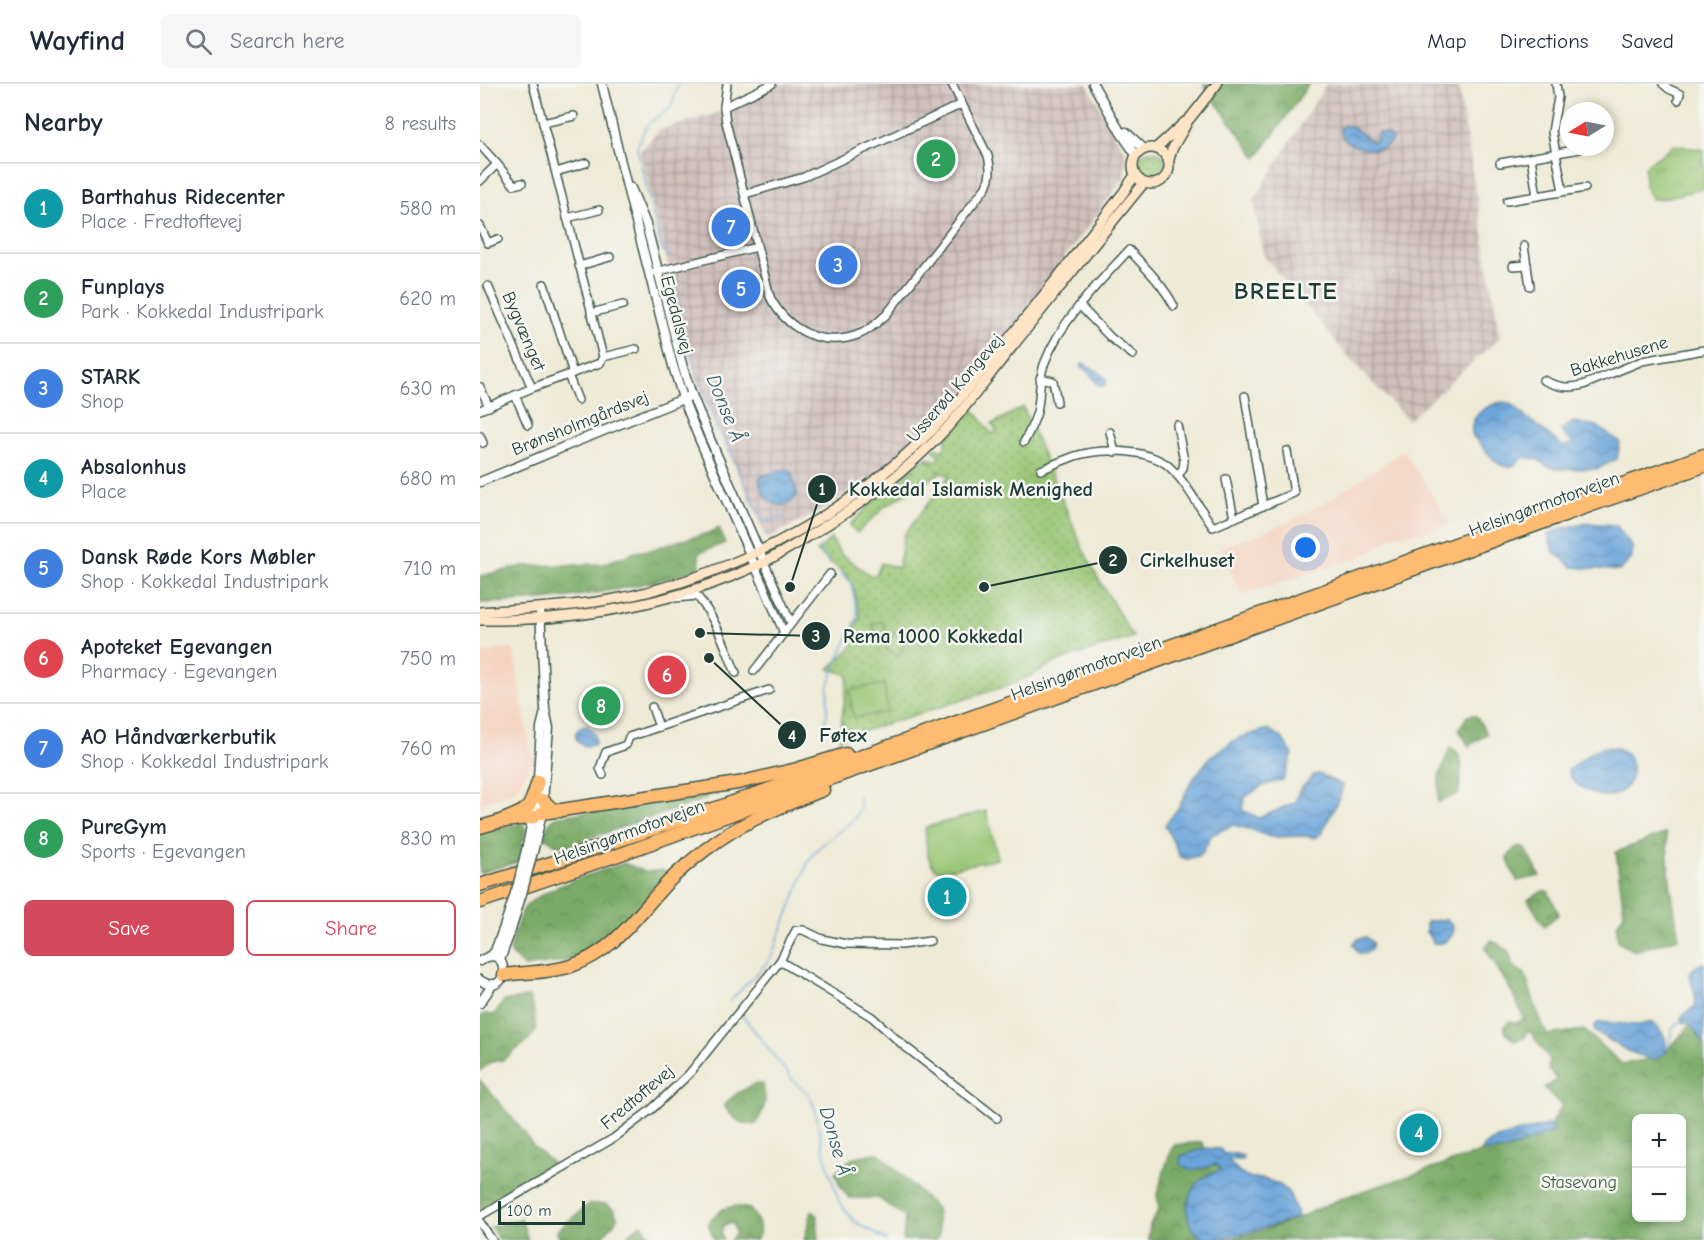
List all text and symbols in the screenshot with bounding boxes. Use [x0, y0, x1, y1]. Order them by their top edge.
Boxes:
search box [161, 14, 581, 68]
text: Wayfind [30, 25, 125, 57]
icon: search [182, 25, 215, 58]
text: Search here [230, 28, 345, 54]
text: Map [1427, 29, 1467, 53]
text: Directions [1500, 29, 1589, 53]
text: Saved [1622, 29, 1674, 53]
north arrow [1560, 102, 1614, 156]
text: Nearby [24, 108, 103, 138]
text: 8 results [384, 112, 456, 135]
pin: 2 [916, 136, 956, 182]
text: Barthahus Ridecenter [81, 184, 285, 210]
text: 1 [40, 197, 47, 220]
text: 580 m [399, 197, 456, 220]
pin: 7 [712, 204, 750, 250]
text: Place · Fredtoftevej [81, 210, 242, 233]
pin: 3 [818, 242, 858, 288]
pin: 5 [722, 266, 760, 312]
text: Funplays [81, 274, 164, 300]
street label: Egedalsvej [656, 274, 697, 357]
district label: BREELTE [1234, 277, 1338, 305]
text: 2 [39, 287, 48, 310]
text: 620 m [399, 287, 456, 310]
street label: Bygvænget [497, 288, 550, 375]
text: Park · Kokkedal Industripark [81, 300, 324, 323]
street label: Usserød Kongevej [903, 330, 1008, 447]
street label: Bakkehusene [1568, 332, 1670, 381]
text: STARK [81, 364, 140, 390]
water label: Donse Å [702, 371, 750, 445]
text: 3 [39, 377, 48, 400]
text: 630 m [400, 377, 456, 400]
street label: Brønsholmgårdsvej [509, 386, 652, 460]
text: Shop [81, 390, 124, 413]
text: Absalonhus [81, 454, 186, 480]
text: 4 [39, 467, 48, 490]
text: 680 m [399, 467, 456, 490]
street label: Helsingørmotorvejen [1466, 467, 1622, 541]
callout: Kokkedal Islamisk Menighed [807, 470, 1105, 508]
text: Kokkedal Islamisk Menighed [849, 478, 1093, 501]
text: 1 [818, 479, 826, 500]
text: Place [81, 480, 127, 503]
your location [1291, 533, 1320, 562]
callout: Cirkelhuset [1098, 541, 1246, 579]
text: Dansk Røde Kors Møbler [81, 544, 315, 570]
text: Cirkelhuset [1140, 549, 1235, 572]
text: 2 [1109, 550, 1118, 571]
text: 5 [38, 557, 49, 580]
text: 710 m [403, 557, 456, 580]
text: Shop · Kokkedal Industripark [81, 570, 328, 593]
callout: Rema 1000 Kokkedal [801, 617, 1035, 655]
text: Rema 1000 Kokkedal [843, 625, 1023, 648]
text: 3 [812, 626, 820, 647]
street label: Helsingørmotorvejen [1008, 631, 1164, 705]
text: Apoteket Egevangen [81, 634, 272, 660]
text: 6 [38, 647, 49, 670]
text: 750 m [400, 647, 456, 670]
pin: 6 [648, 652, 687, 698]
text: Pharmacy · Egevangen [81, 660, 277, 683]
pin: 8 [582, 684, 620, 728]
callout: Føtex [777, 716, 879, 754]
text: AO Håndværkerbutik [81, 724, 276, 750]
text: Føtex [819, 724, 867, 747]
text: 4 [788, 726, 796, 747]
text: 7 [39, 737, 48, 760]
text: 760 m [400, 737, 456, 760]
text: Shop · Kokkedal Industripark [81, 750, 328, 773]
street label: Helsingørmotorvejen [551, 795, 707, 869]
text: PureGym [81, 814, 167, 840]
text: 8 [38, 827, 49, 850]
text: 830 m [400, 827, 456, 850]
text: Sports · Egevangen [81, 840, 246, 863]
pin: 1 [928, 874, 966, 920]
button: Save [24, 900, 234, 956]
button: Share [246, 900, 456, 956]
street label: Fredtoftevej [597, 1061, 678, 1134]
water label: Donse Å [815, 1104, 857, 1178]
pin: 4 [1400, 1110, 1438, 1156]
map controls [1632, 1114, 1686, 1222]
button: + [1632, 1114, 1686, 1168]
button: − [1632, 1168, 1686, 1222]
park label: Stasevang [1541, 1172, 1617, 1193]
scale bar [498, 1198, 585, 1226]
text: 100 m [507, 1202, 551, 1220]

